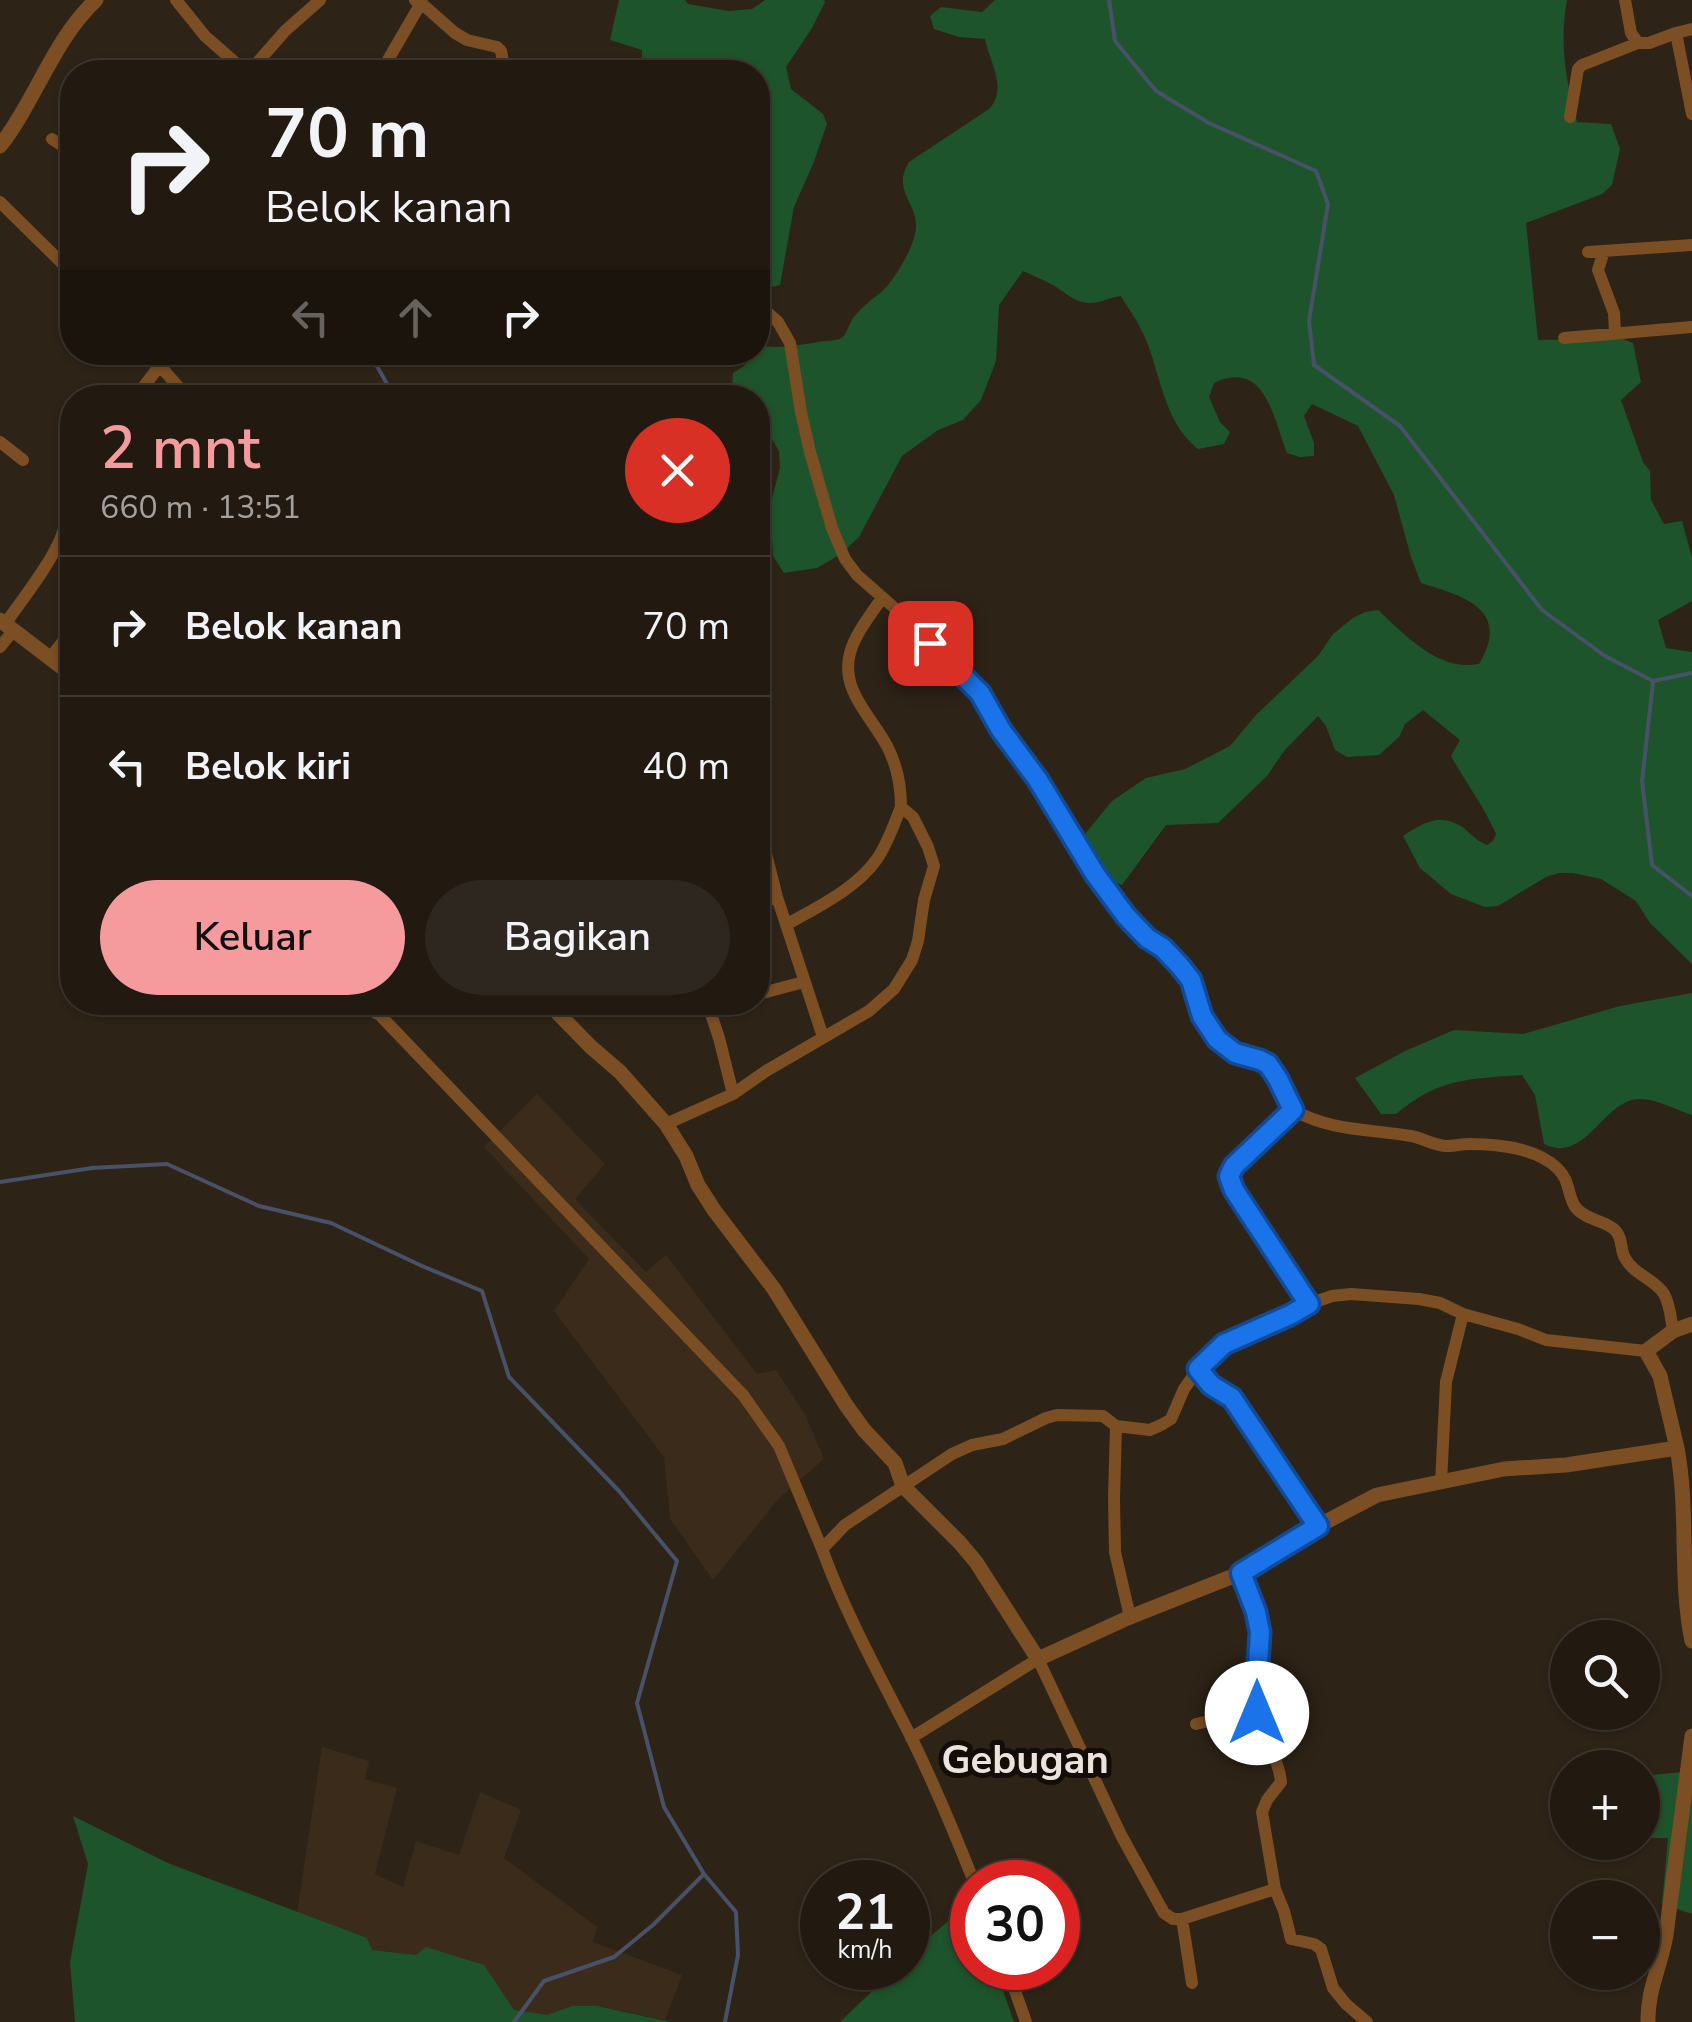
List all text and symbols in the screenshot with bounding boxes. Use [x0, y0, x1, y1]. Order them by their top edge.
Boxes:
text: 70 m [265, 86, 429, 182]
icon: right [100, 100, 230, 230]
text: Belok kanan [265, 177, 513, 238]
icon: left [283, 290, 338, 345]
icon: ahead [388, 290, 443, 345]
icon: right [493, 290, 548, 345]
text: 2 mnt [100, 407, 260, 489]
button: close [625, 418, 730, 523]
text: 660 m · 13:51 [100, 486, 301, 529]
icon: right [100, 599, 155, 654]
text: Belok kanan [185, 601, 402, 652]
text: 70 m [642, 601, 730, 652]
pin [888, 601, 973, 686]
icon: arrive [903, 616, 958, 671]
icon: left [100, 739, 155, 794]
text: Belok kiri [185, 741, 351, 792]
text: 40 m [642, 741, 730, 792]
button: Keluar [100, 880, 405, 995]
button: Bagikan [425, 880, 730, 995]
map controls [1550, 1620, 1660, 1990]
button: search [1550, 1620, 1660, 1730]
position arrow [1205, 1661, 1309, 1765]
district label: Gebugan [941, 1733, 1109, 1787]
button: + [1550, 1750, 1660, 1860]
speed limit sign: 30 [950, 1860, 1080, 1990]
text: 21 [835, 1878, 895, 1947]
button: − [1550, 1880, 1660, 1990]
text: km/h [837, 1933, 893, 1967]

